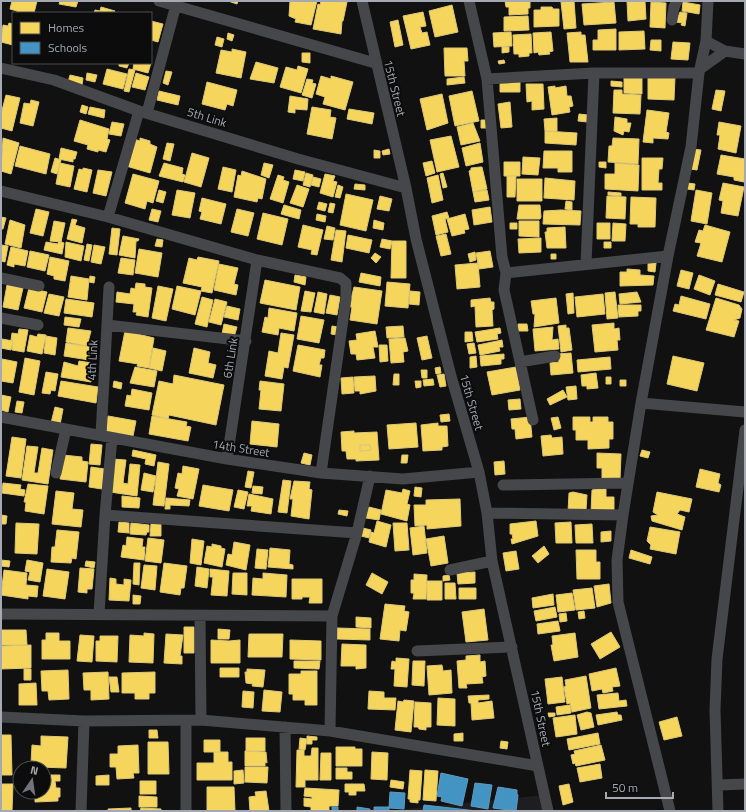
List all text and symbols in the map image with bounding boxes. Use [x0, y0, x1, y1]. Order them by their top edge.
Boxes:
legend [12, 12, 152, 64]
text: Homes [48, 18, 84, 37]
text: Schools [48, 38, 88, 57]
street label: 15th Street [379, 58, 411, 119]
street label: 5th Link [185, 102, 229, 132]
street label: 6th Link [217, 336, 243, 380]
street label: 4th Link [81, 339, 103, 381]
street label: 15th Street [455, 372, 489, 433]
street label: 14th Street [211, 434, 272, 462]
street label: 15th Street [526, 688, 556, 749]
north arrow [12, 760, 52, 800]
text: N [29, 762, 40, 779]
scale bar [606, 774, 673, 800]
text: 50 m [612, 778, 638, 797]

